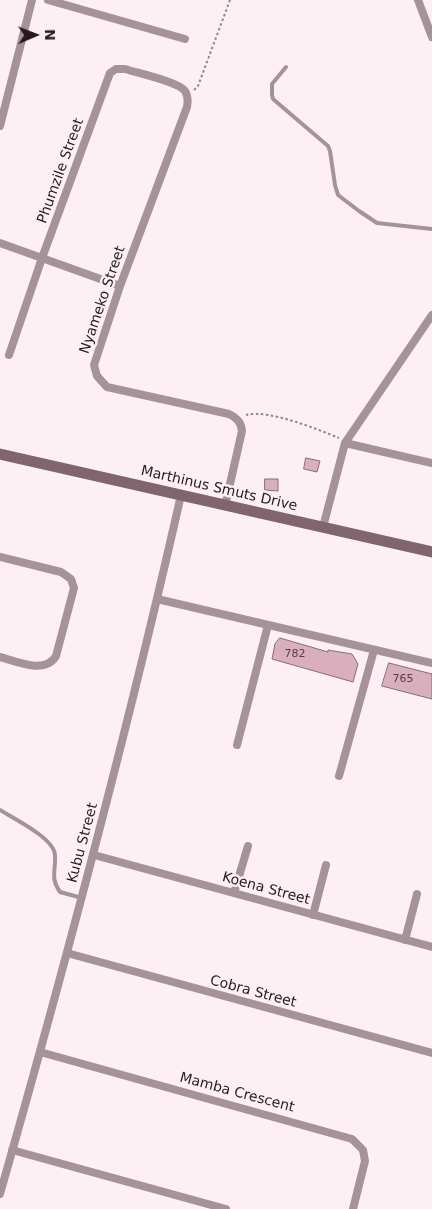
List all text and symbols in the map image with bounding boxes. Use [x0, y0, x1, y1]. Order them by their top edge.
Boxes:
north arrow [10, 10, 60, 60]
text: N [42, 29, 58, 41]
street label: Phumzile Street [34, 116, 88, 226]
street label: Nyameko Street [77, 244, 129, 356]
street label: Marthinus Smuts Drive [139, 463, 299, 515]
house number: 782 [285, 647, 305, 661]
house number: 765 [393, 672, 413, 686]
street label: Kubu Street [64, 801, 102, 885]
street label: Koena Street [220, 869, 312, 909]
street label: Cobra Street [208, 972, 298, 1012]
street label: Mamba Crescent [178, 1070, 296, 1116]

